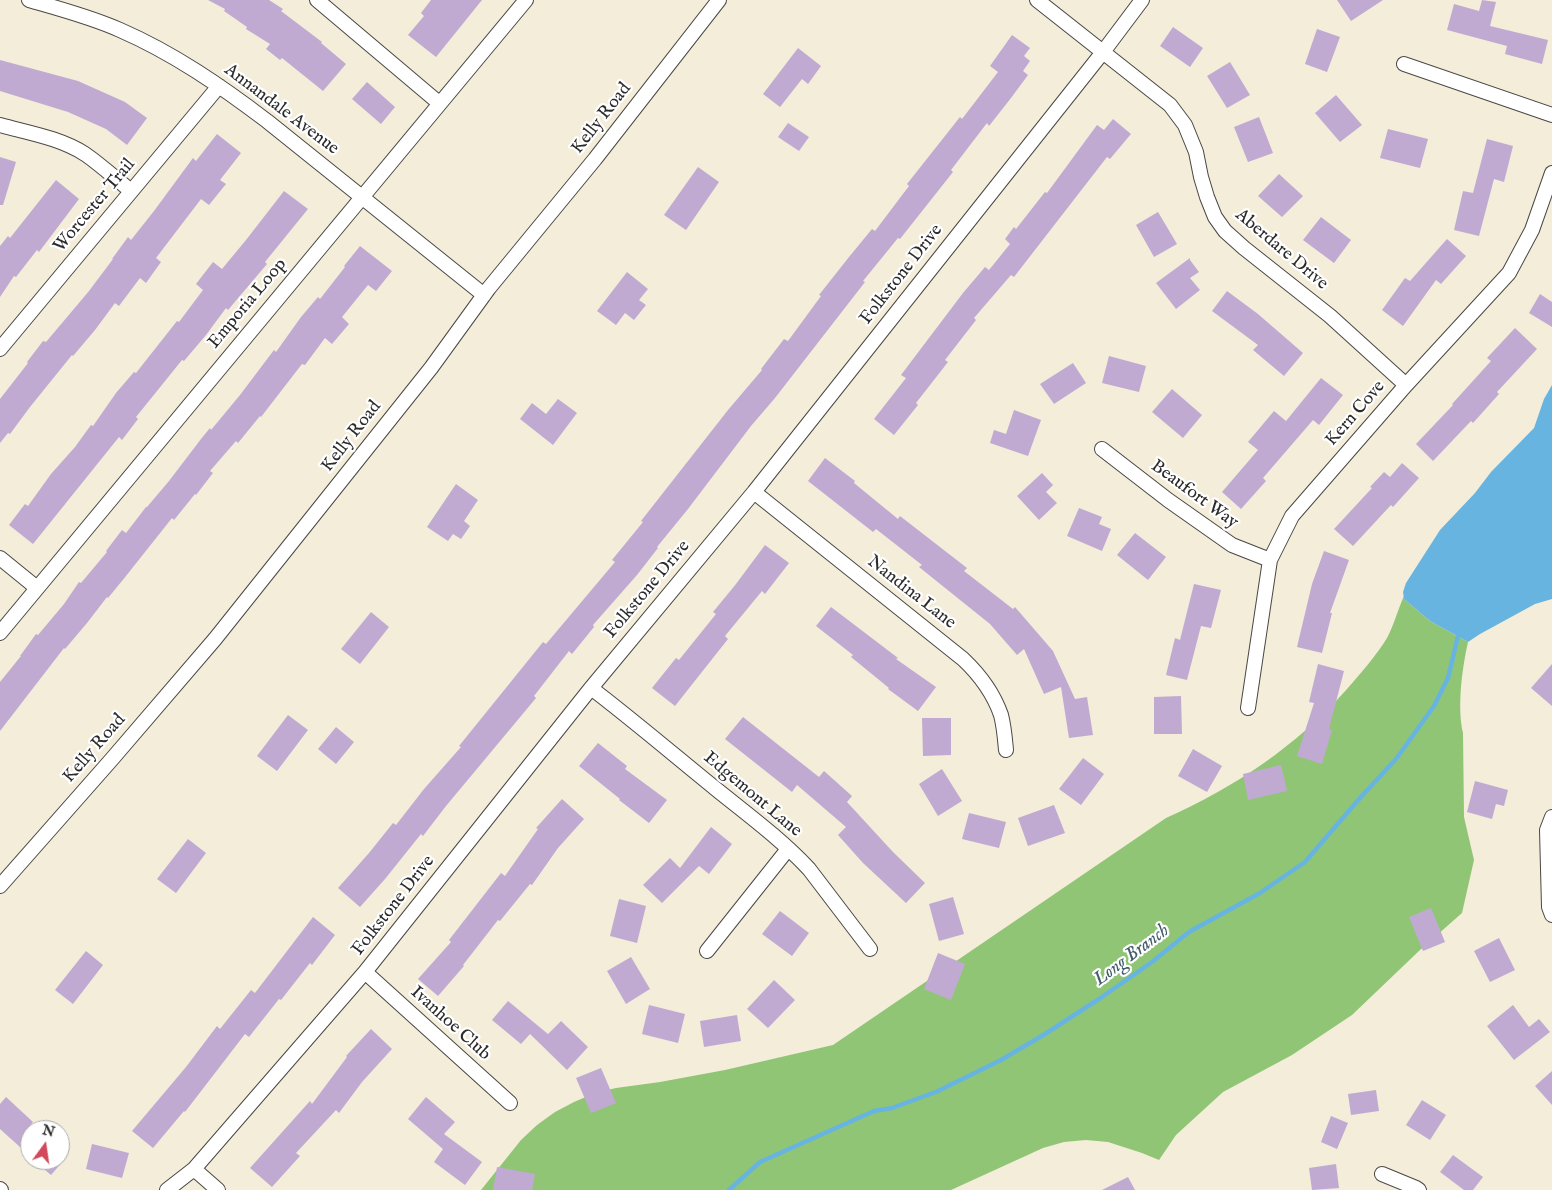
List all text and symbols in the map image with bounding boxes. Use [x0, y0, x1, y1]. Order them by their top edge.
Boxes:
street label: Annandale Avenue [219, 60, 343, 160]
street label: Kelly Road [568, 79, 636, 159]
street label: Worcester Trail [50, 155, 140, 257]
street label: Aberdare Drive [1230, 205, 1332, 295]
street label: Folkstone Drive [856, 221, 948, 329]
street label: Emporia Loop [204, 255, 292, 353]
street label: Kern Cove [1322, 377, 1390, 451]
street label: Kelly Road [318, 397, 386, 477]
street label: Beaufort Way [1146, 456, 1242, 534]
street label: Folkstone Drive [601, 537, 695, 643]
street label: Nandina Lane [862, 552, 960, 634]
street label: Kelly Road [59, 710, 131, 788]
street label: Edgemont Lane [698, 748, 806, 842]
street label: Folkstone Drive [348, 852, 440, 960]
water label: Long Branch [1090, 920, 1174, 992]
street label: Ivanhoe Club [405, 982, 495, 1066]
north arrow [20, 1120, 70, 1170]
text: N [40, 1121, 56, 1142]

